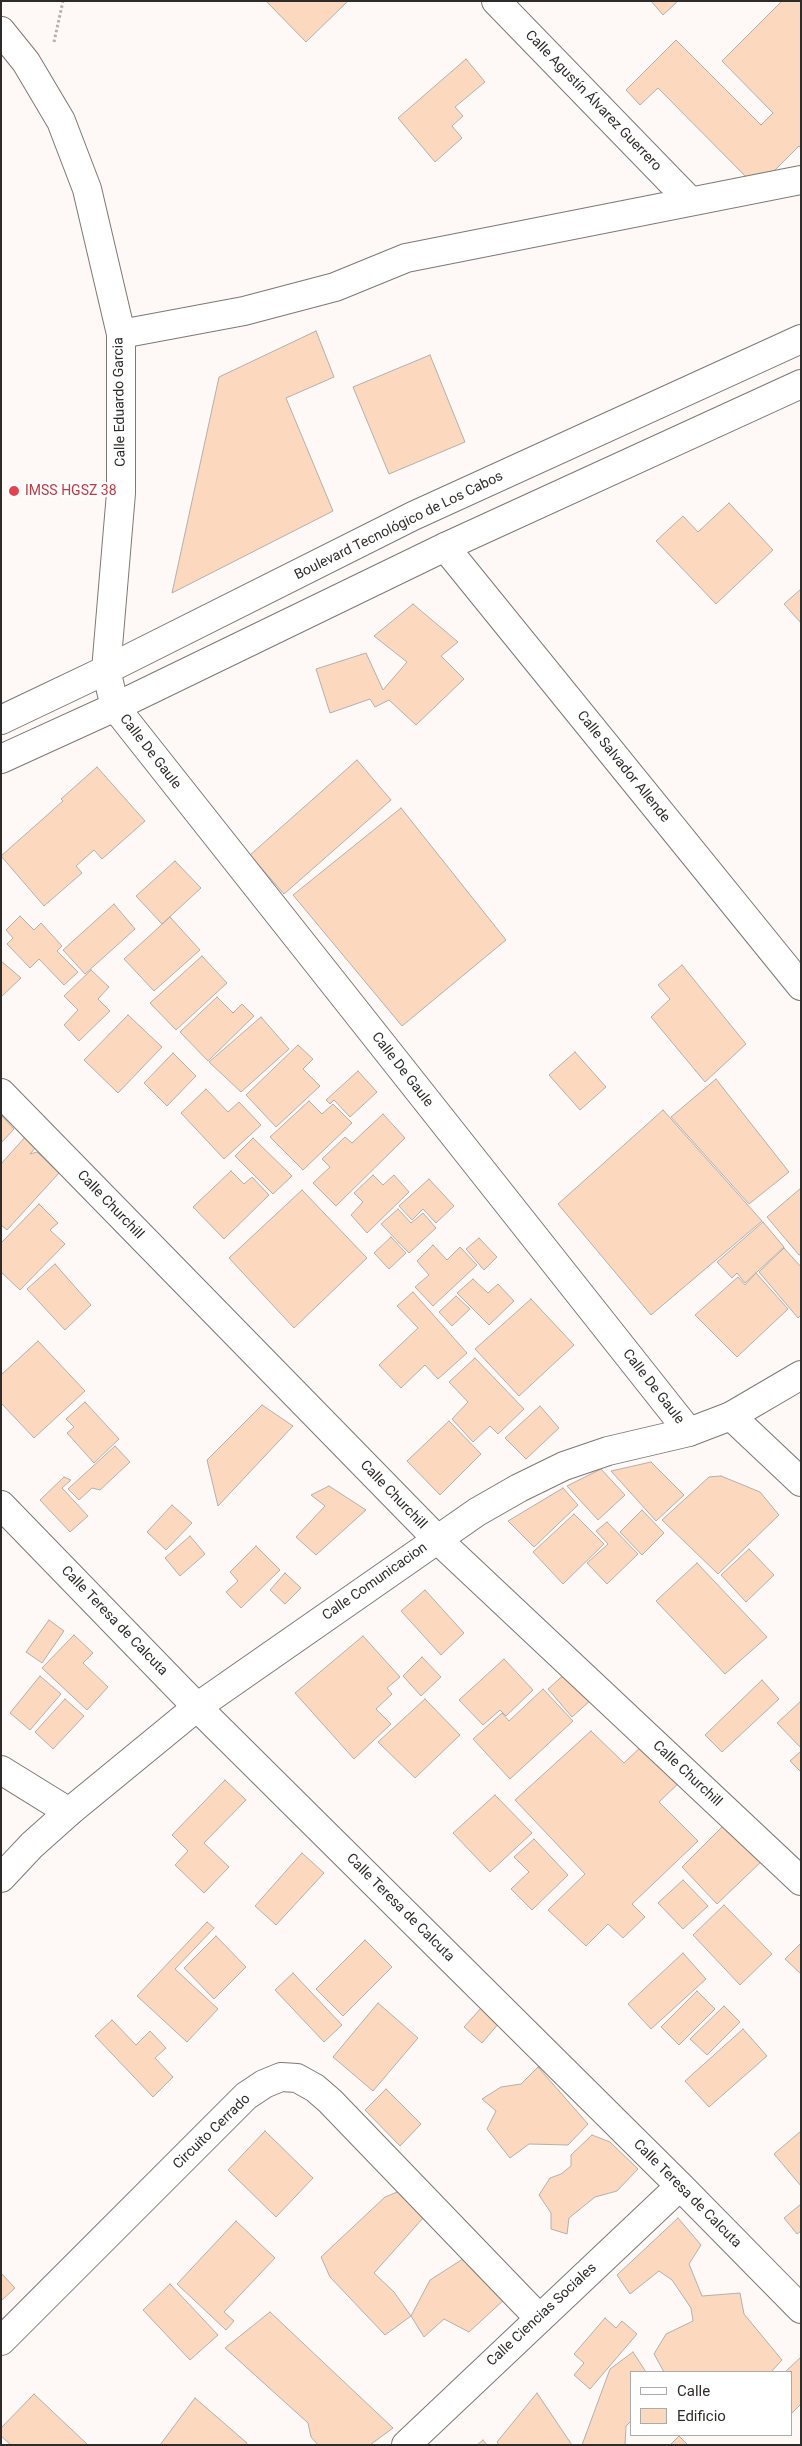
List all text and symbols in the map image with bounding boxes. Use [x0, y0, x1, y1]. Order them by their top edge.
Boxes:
street label: Calle Agustín Álvarez Guerrero [521, 27, 665, 175]
street label: Calle Eduardo Garcia [110, 337, 130, 467]
street label: Boulevard Tecnológico de Los Cabos [292, 468, 506, 584]
place label: IMSS HGSZ 38 [25, 483, 117, 499]
marker: IMSS HGSZ 38 [7, 484, 21, 498]
street label: Calle Salvador Allende [573, 708, 673, 826]
street label: Calle De Gaule [116, 711, 184, 793]
street label: Calle De Gaule [368, 1029, 436, 1111]
street label: Calle Churchill [73, 1167, 147, 1243]
street label: Calle De Gaule [619, 1346, 687, 1428]
street label: Calle Churchill [356, 1457, 430, 1533]
street label: Calle Comunicacion [319, 1540, 431, 1624]
street label: Calle Teresa de Calcuta [57, 1563, 171, 1679]
street label: Calle Churchill [649, 1738, 725, 1810]
street label: Calle Teresa de Calcuta [342, 1850, 458, 1966]
street label: Circuito Cerrado [170, 2091, 254, 2173]
street label: Calle Teresa de Calcuta [629, 2136, 745, 2252]
street label: Calle Ciencias Sociales [484, 2260, 600, 2370]
legend [630, 2371, 792, 2436]
text: Calle [677, 2382, 710, 2400]
text: Edificio [677, 2407, 726, 2425]

